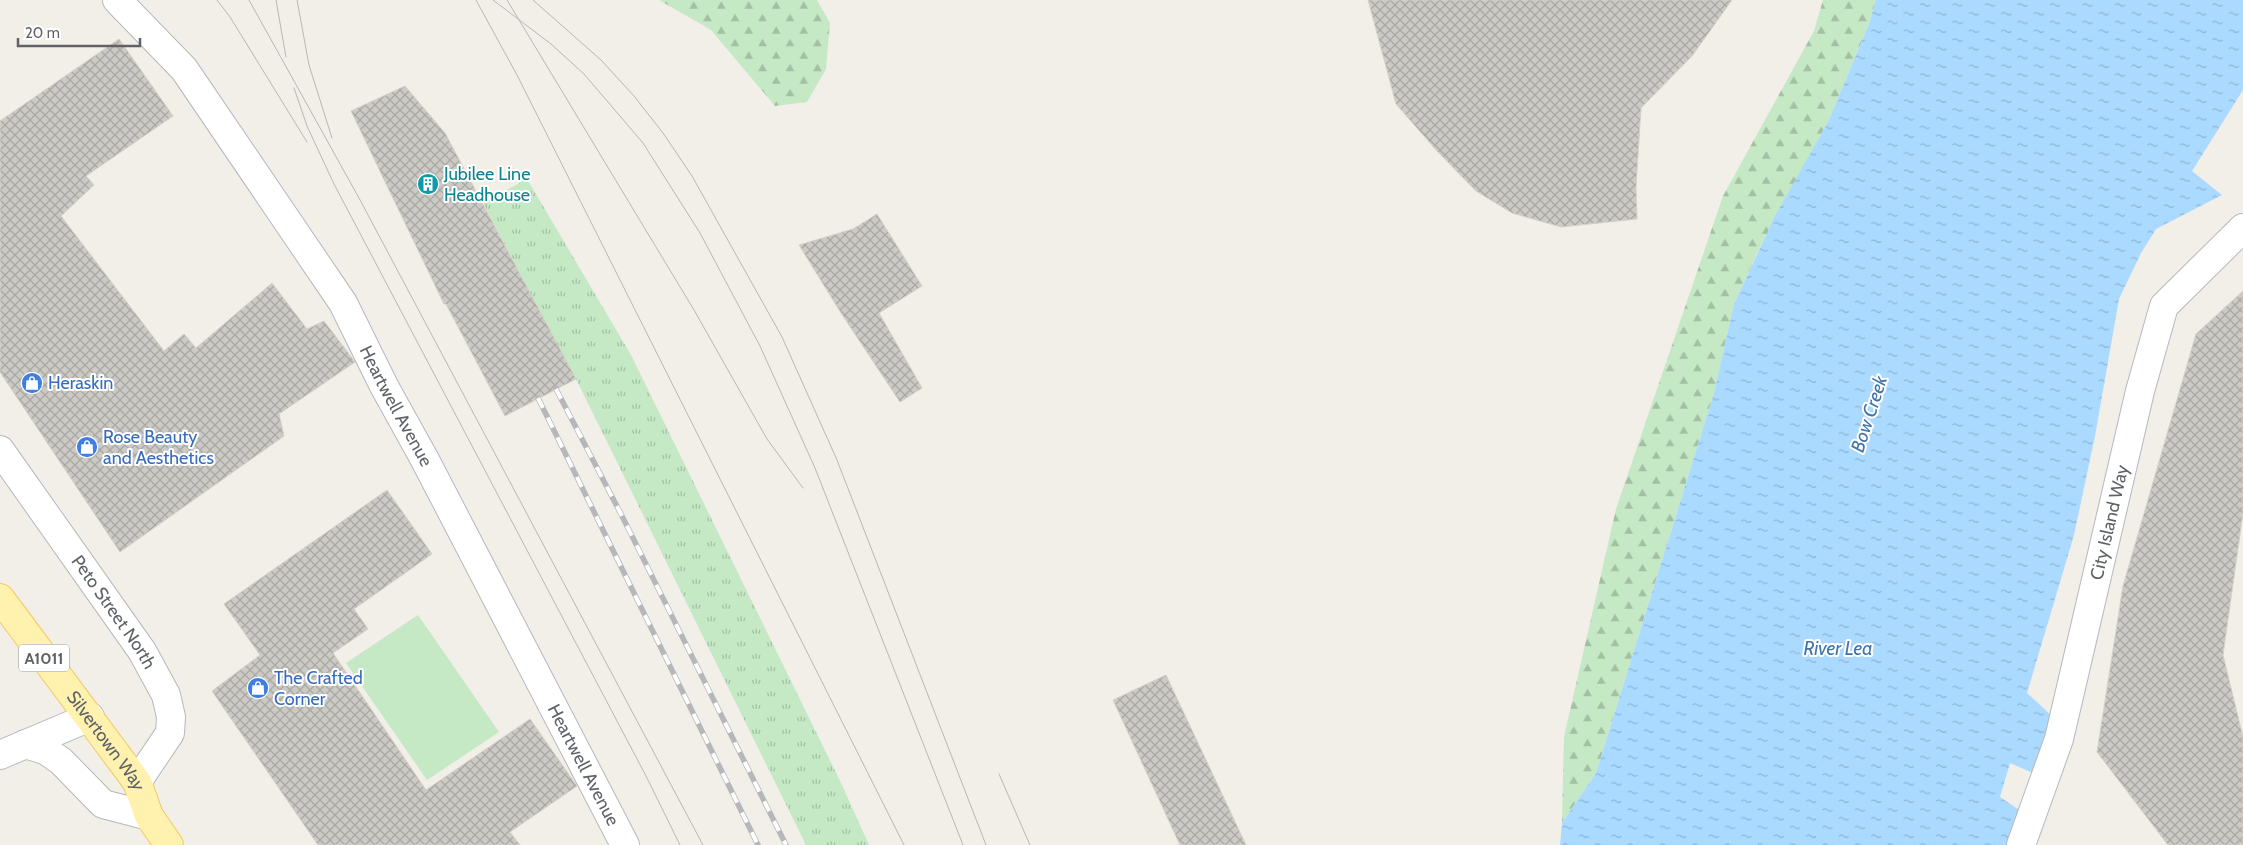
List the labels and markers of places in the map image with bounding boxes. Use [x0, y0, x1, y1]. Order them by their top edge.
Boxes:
place label: Jubilee Line Headhouse [443, 163, 530, 206]
building icon: Jubilee Line Headhouse [416, 172, 440, 196]
shop icon: Heraskin [20, 371, 44, 395]
place label: Heraskin [48, 372, 113, 394]
place label: Rose Beauty and Aesthetics [103, 426, 214, 469]
shop icon: Rose Beauty and Aesthetics [75, 435, 99, 459]
place label: The Crafted Corner [274, 667, 363, 710]
shop icon: The Crafted Corner [246, 676, 270, 700]

